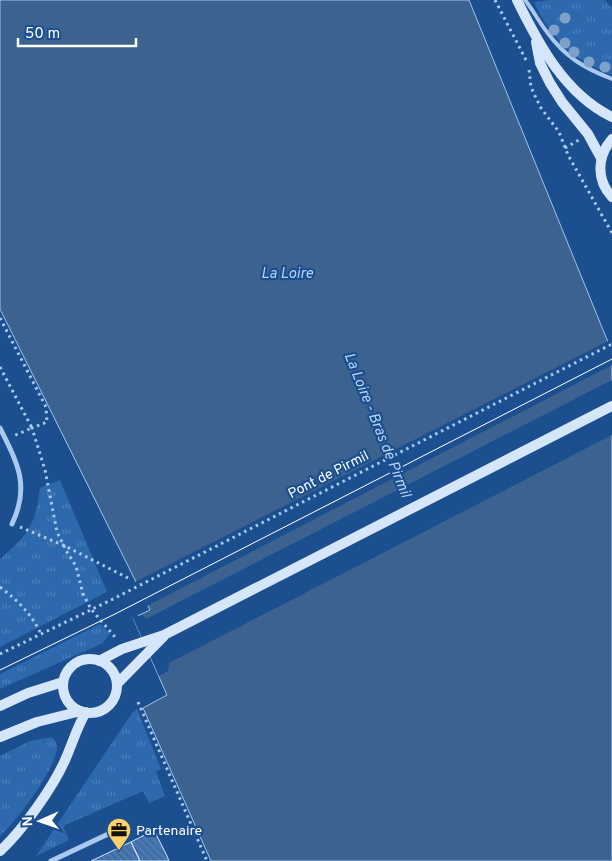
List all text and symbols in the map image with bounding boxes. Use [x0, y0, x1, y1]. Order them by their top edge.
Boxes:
scale bar [18, 15, 135, 47]
text: 50 m [25, 25, 60, 44]
water label: La Loire [261, 265, 313, 284]
water label: La Loire - Bras de Pirmil [339, 350, 415, 502]
street label: Pont de Pirmil [285, 448, 372, 503]
north arrow [15, 796, 65, 846]
text: N [20, 816, 37, 827]
office icon: Partenaire [106, 817, 132, 851]
place label: Partenaire [136, 823, 202, 840]

